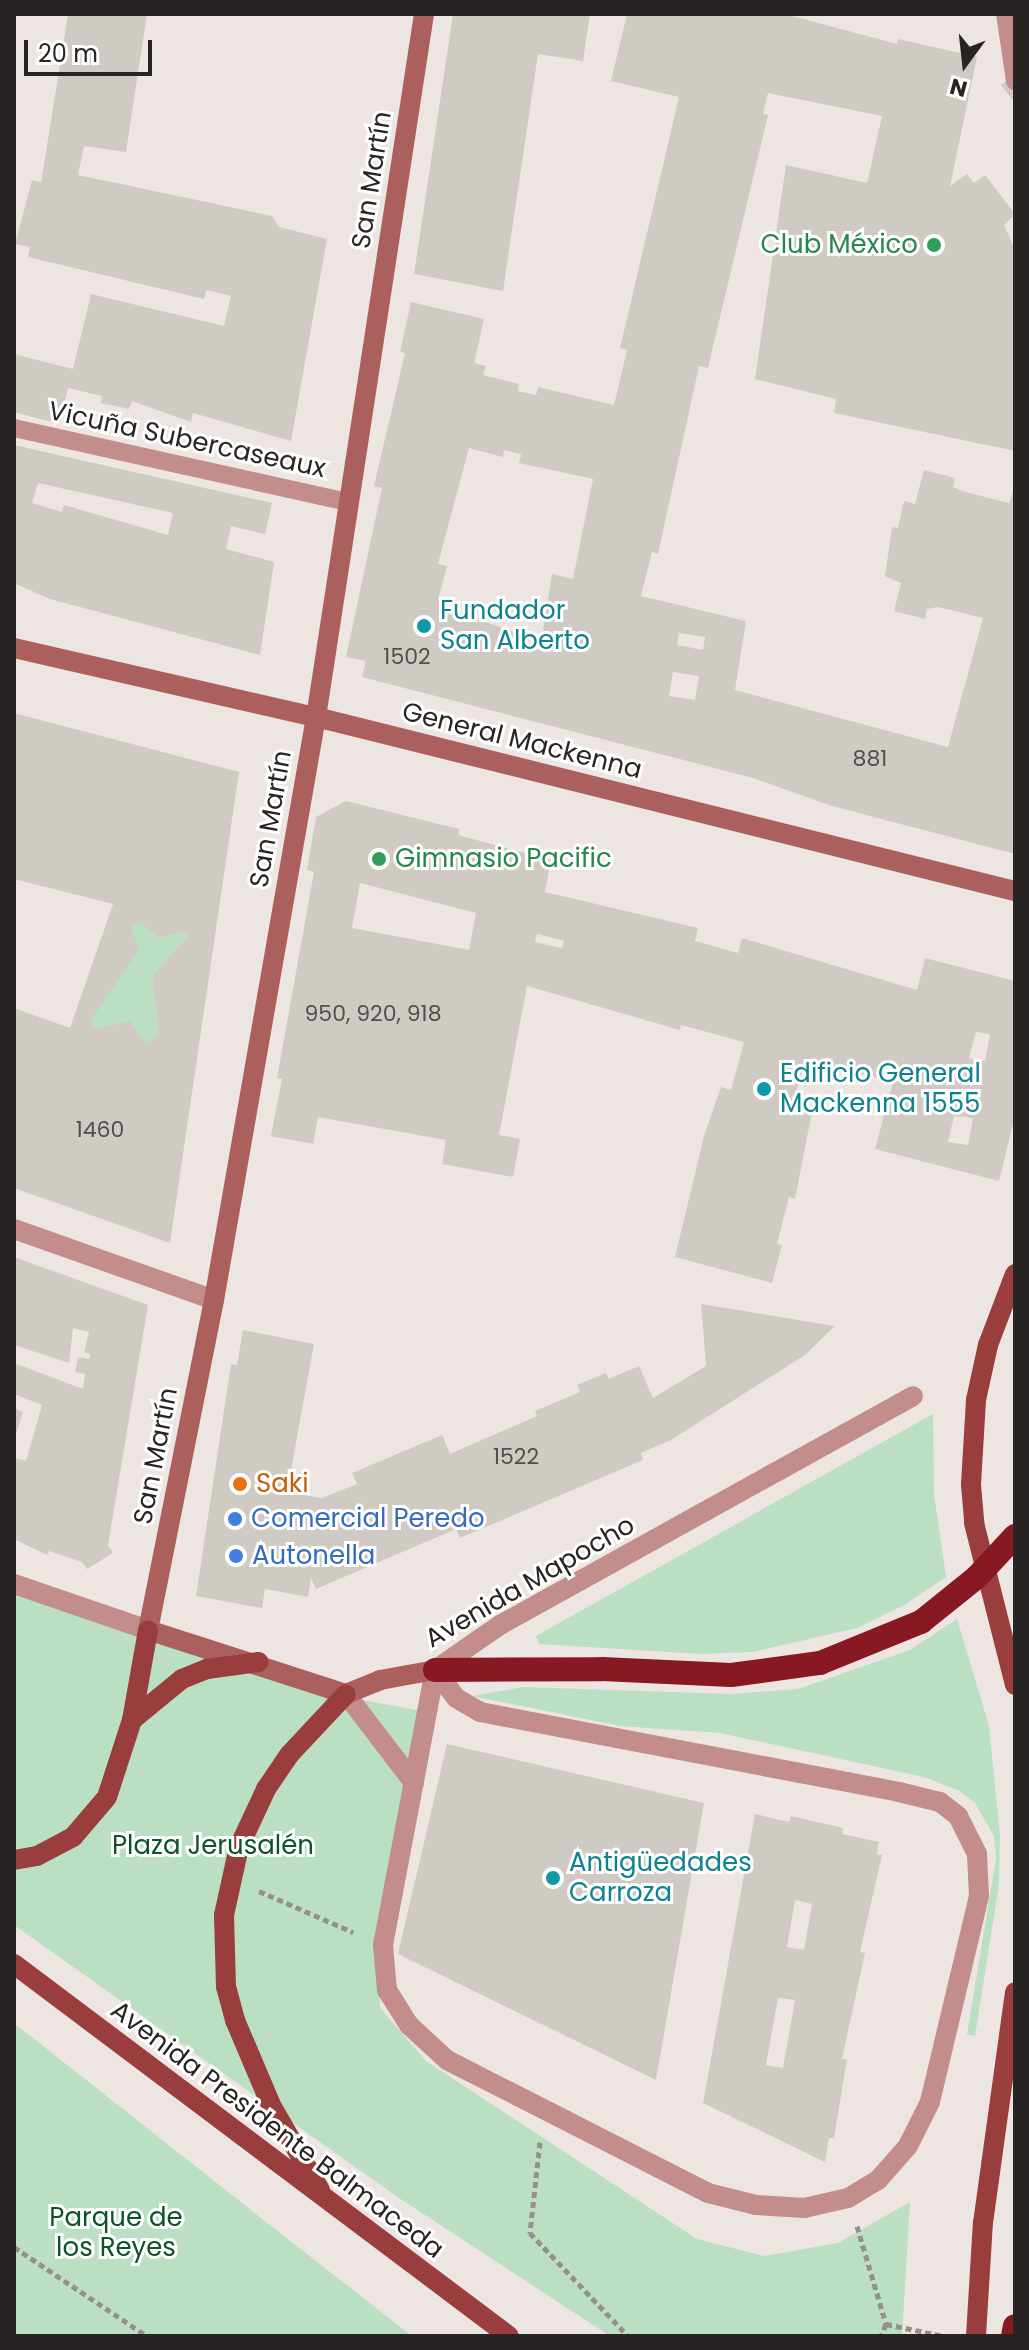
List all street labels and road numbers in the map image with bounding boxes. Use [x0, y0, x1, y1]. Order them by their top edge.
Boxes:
street label: San Martín [346, 109, 398, 251]
street label: Vicuña Subercaseaux [46, 395, 328, 485]
street label: General Mackenna [399, 696, 645, 786]
street label: San Martín [244, 748, 298, 890]
street label: San Martín [127, 1385, 185, 1527]
street label: Avenida Mapocho [420, 1509, 640, 1655]
street label: Avenida Presidente Balmaceda [105, 1995, 449, 2265]

